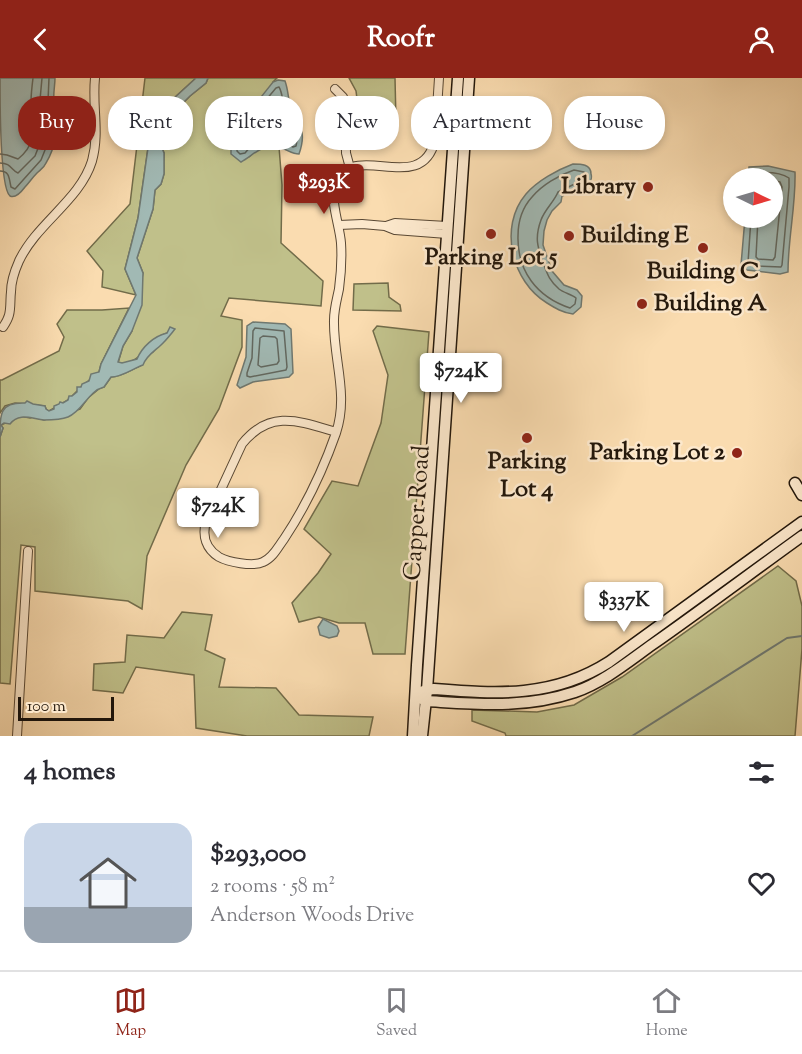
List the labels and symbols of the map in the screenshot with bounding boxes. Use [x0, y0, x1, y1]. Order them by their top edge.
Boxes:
pin: $293K [282, 164, 366, 215]
north arrow [723, 168, 783, 228]
place label: Library [561, 170, 636, 204]
marker: Library [641, 180, 655, 194]
place label: Building E [581, 219, 689, 253]
marker: Parking Lot 5 [484, 227, 498, 241]
marker: Building E [562, 229, 576, 243]
place label: Parking Lot 5 [425, 241, 558, 275]
marker: Building C [696, 241, 710, 255]
place label: Building C [647, 255, 759, 289]
place label: Building A [654, 287, 767, 321]
marker: Building A [635, 297, 649, 311]
pin: $724K [419, 353, 503, 404]
marker: Parking Lot 4 [520, 431, 534, 445]
place label: Parking Lot 2 [589, 436, 726, 470]
street label: Capper Road [396, 444, 440, 582]
place label: Parking Lot 4 [488, 445, 566, 507]
marker: Parking Lot 2 [730, 446, 744, 460]
pin: $724K [176, 488, 260, 539]
pin: $337K [582, 582, 666, 633]
scale bar [18, 694, 114, 722]

